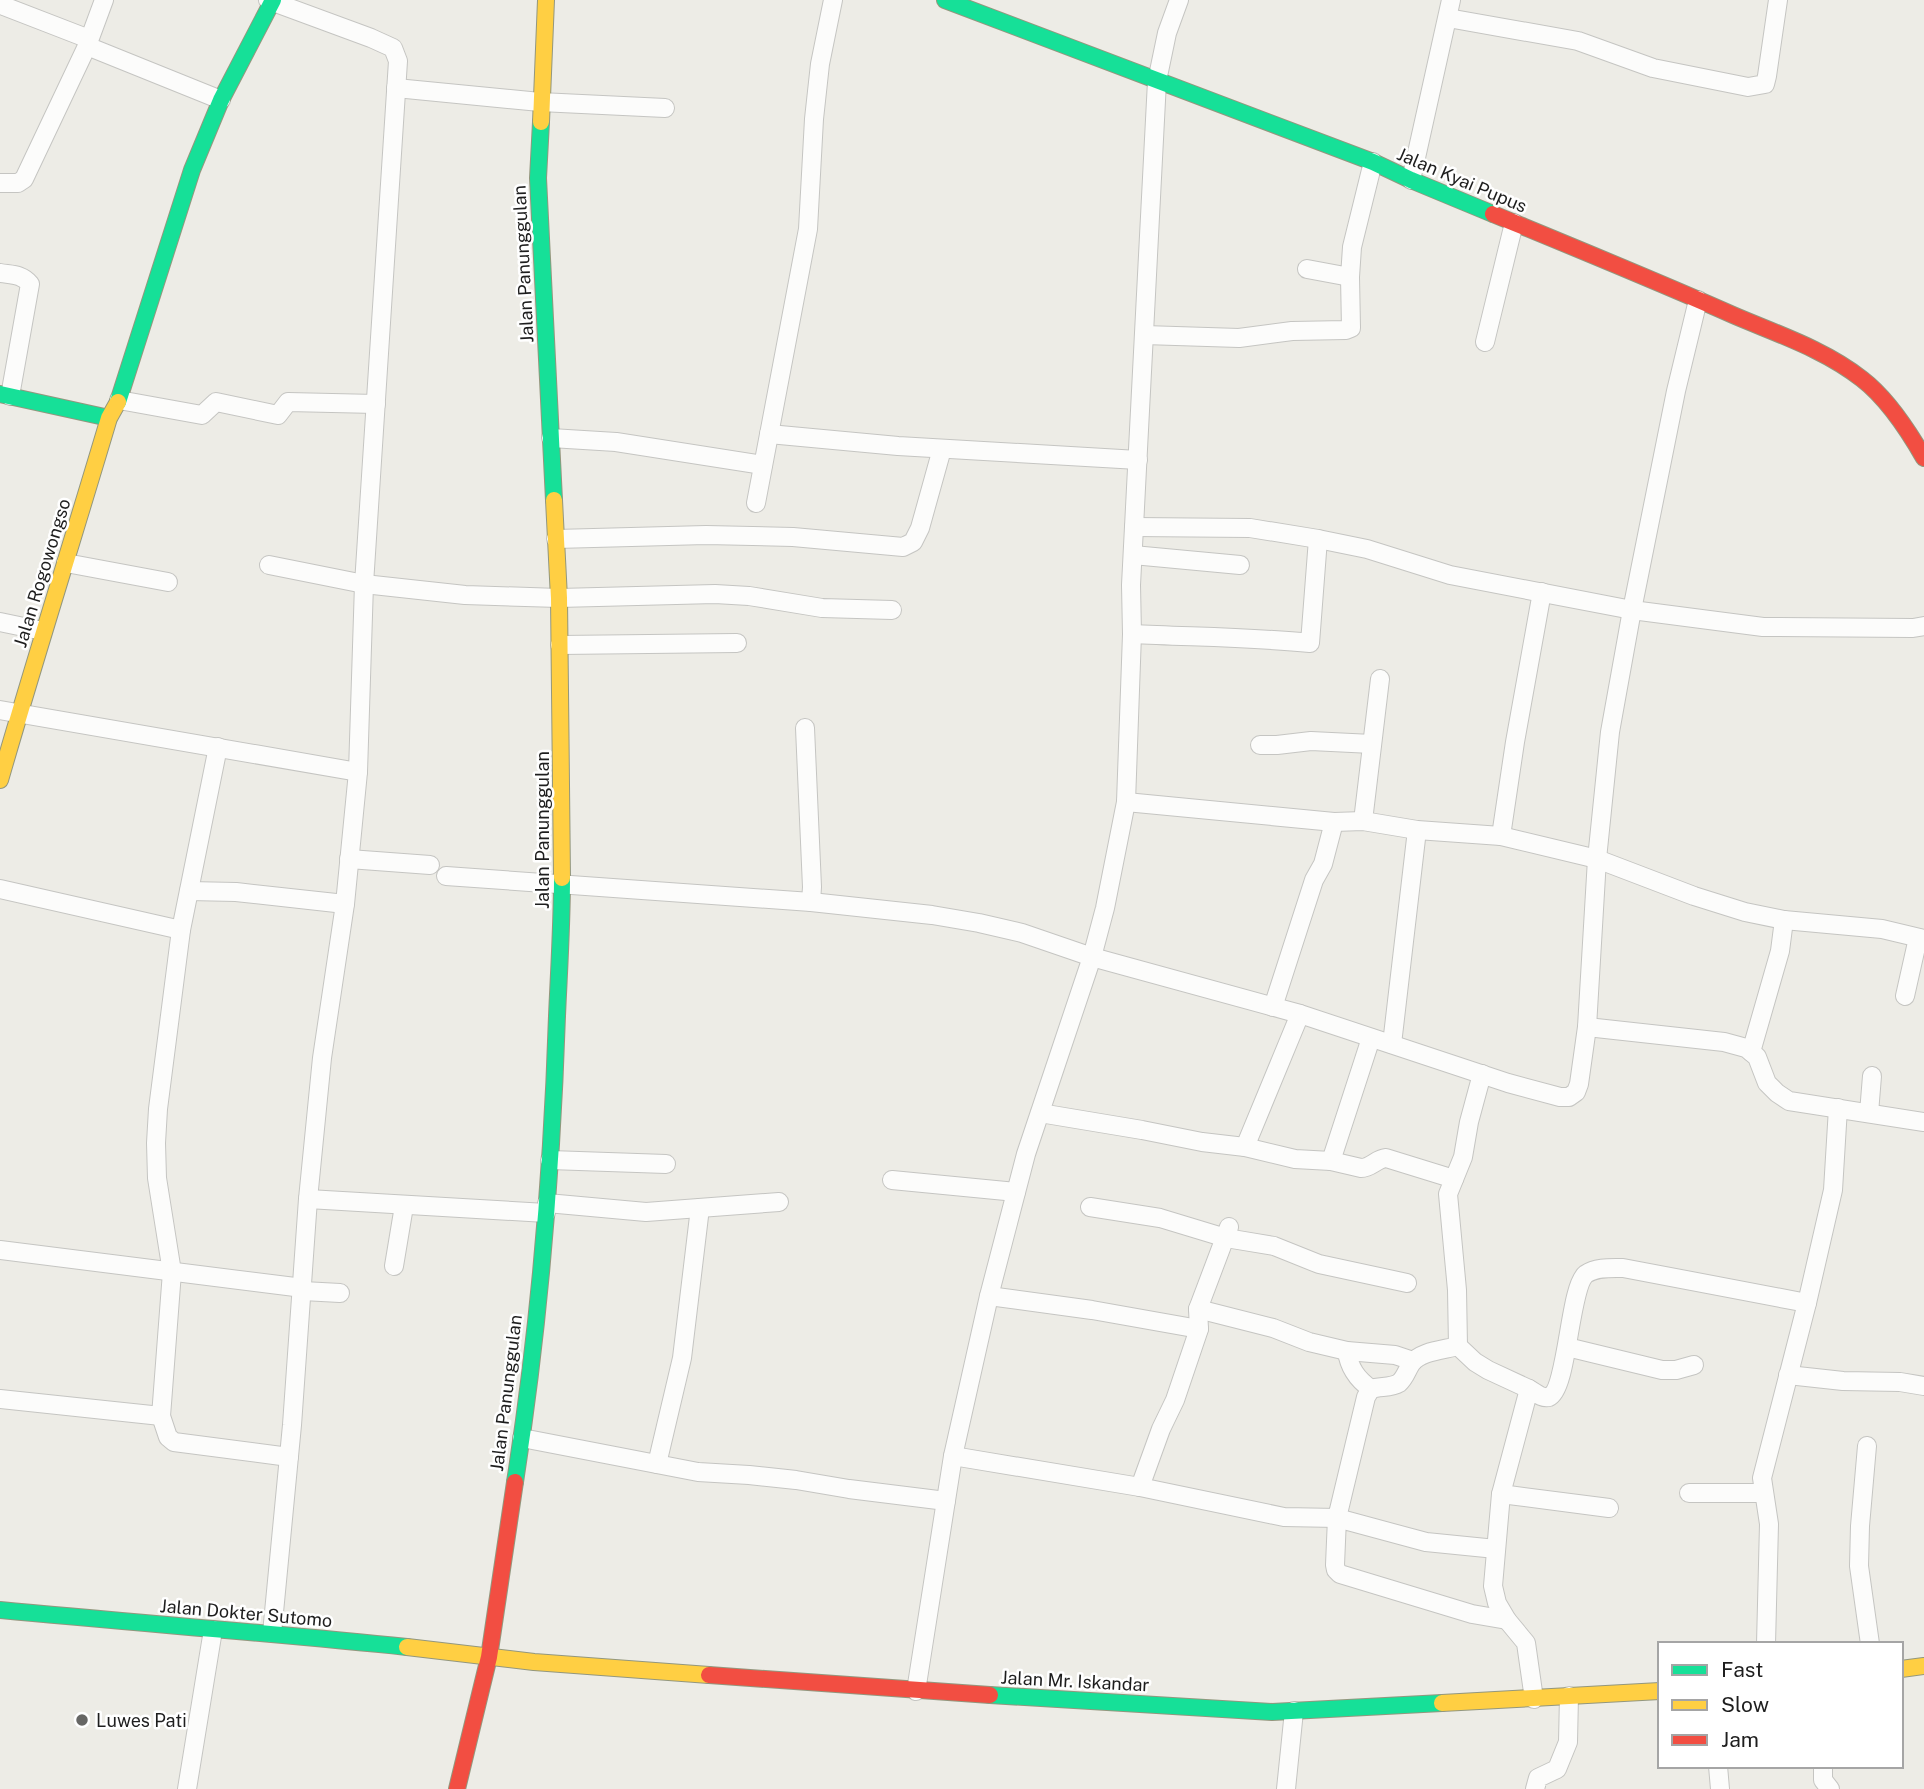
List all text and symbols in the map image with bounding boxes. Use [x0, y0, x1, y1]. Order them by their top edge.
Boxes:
street label: Jalan Kyai Pupus [1394, 143, 1530, 217]
street label: Jalan Panunggulan [508, 185, 538, 343]
street label: Jalan Rogowongso [9, 496, 75, 650]
street label: Jalan Panunggulan [532, 751, 553, 909]
street label: Jalan Panunggulan [486, 1313, 526, 1473]
street label: Jalan Dokter Sutomo [159, 1595, 333, 1631]
legend [1658, 1642, 1903, 1768]
text: Fast [1721, 1657, 1763, 1682]
street label: Jalan Mr. Iskandar [1000, 1667, 1150, 1695]
text: Slow [1721, 1692, 1769, 1717]
place label: Luwes Pati [96, 1710, 187, 1731]
marker: Luwes Pati [74, 1712, 90, 1728]
text: Jam [1721, 1727, 1759, 1752]

